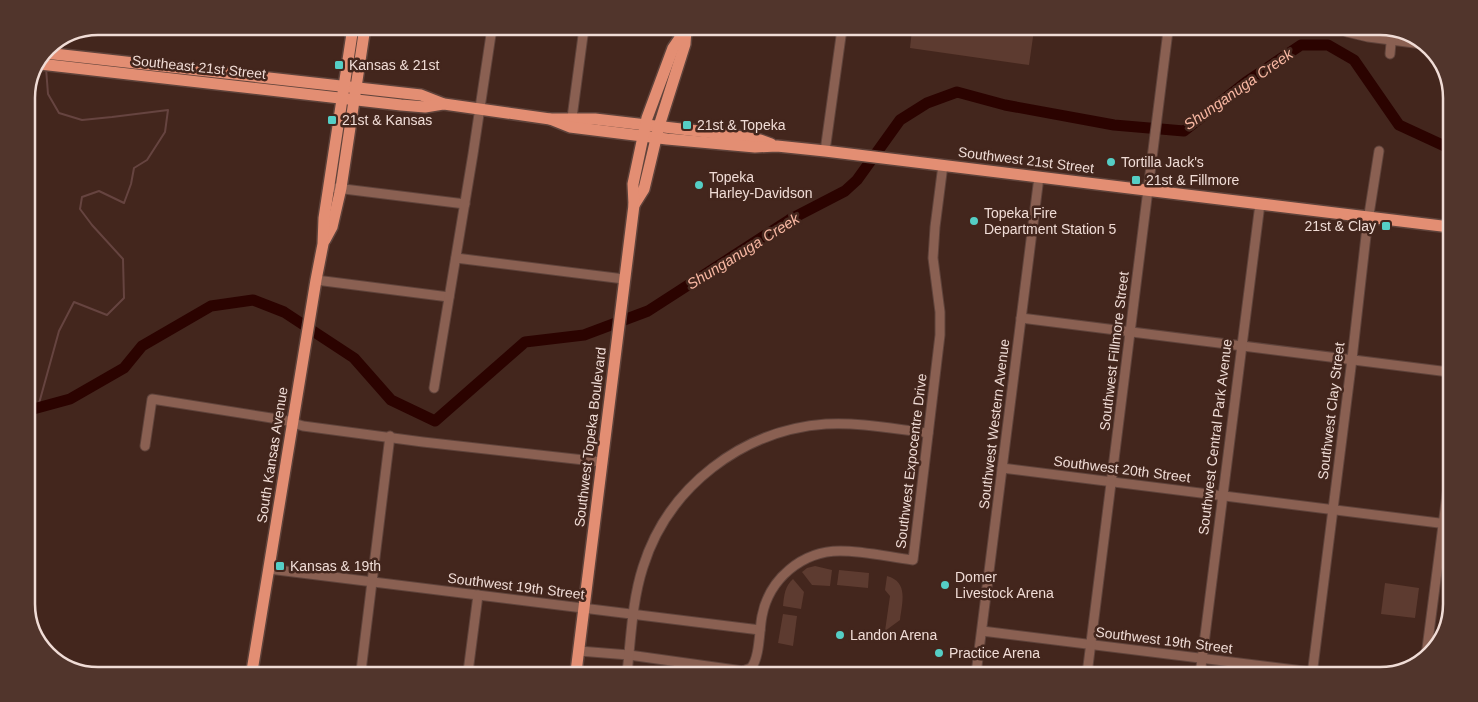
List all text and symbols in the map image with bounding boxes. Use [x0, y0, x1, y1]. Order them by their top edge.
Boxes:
water label: Shunganuga Creek [1180, 44, 1297, 133]
street label: Southeast 21st Street [131, 52, 267, 82]
place label: Kansas & 21st [349, 57, 439, 73]
marker: Kansas & 21st [333, 59, 345, 71]
place label: 21st & Kansas [342, 112, 432, 128]
marker: 21st & Kansas [326, 114, 338, 126]
place label: 21st & Topeka [697, 117, 786, 133]
marker: 21st & Topeka [681, 119, 693, 131]
street label: Southwest 21st Street [957, 144, 1095, 176]
place label: Tortilla Jack's [1121, 154, 1204, 170]
marker: Tortilla Jack's [1105, 156, 1117, 168]
place label: Topeka Harley-Davidson [709, 169, 812, 201]
place label: 21st & Fillmore [1146, 172, 1240, 188]
marker: 21st & Fillmore [1130, 174, 1142, 186]
marker: Topeka Harley-Davidson [693, 179, 705, 191]
place label: Topeka Fire Department Station 5 [984, 205, 1117, 237]
water label: Shunganuga Creek [684, 209, 804, 292]
marker: Topeka Fire Department Station 5 [968, 215, 980, 227]
place label: 21st & Clay [1304, 218, 1376, 234]
marker: 21st & Clay [1380, 220, 1392, 232]
street label: Southwest Fillmore Street [1096, 270, 1132, 432]
street label: Southwest Western Avenue [976, 338, 1012, 510]
street label: Southwest Central Park Avenue [1195, 338, 1235, 536]
street label: Southwest Clay Street [1315, 341, 1347, 481]
street label: Southwest Topeka Boulevard [571, 346, 609, 528]
street label: Southwest Expocentre Drive [892, 372, 930, 550]
street label: South Kansas Avenue [253, 386, 291, 524]
street label: Southwest 20th Street [1053, 453, 1191, 485]
place label: Kansas & 19th [290, 558, 381, 574]
marker: Kansas & 19th [274, 560, 286, 572]
place label: Domer Livestock Arena [955, 569, 1054, 601]
street label: Southwest 19th Street [447, 570, 585, 602]
marker: Domer Livestock Arena [939, 579, 951, 591]
street label: Southwest 19th Street [1095, 624, 1233, 656]
place label: Landon Arena [850, 627, 937, 643]
marker: Landon Arena [834, 629, 846, 641]
place label: Practice Arena [949, 645, 1040, 661]
marker: Practice Arena [933, 647, 945, 659]

